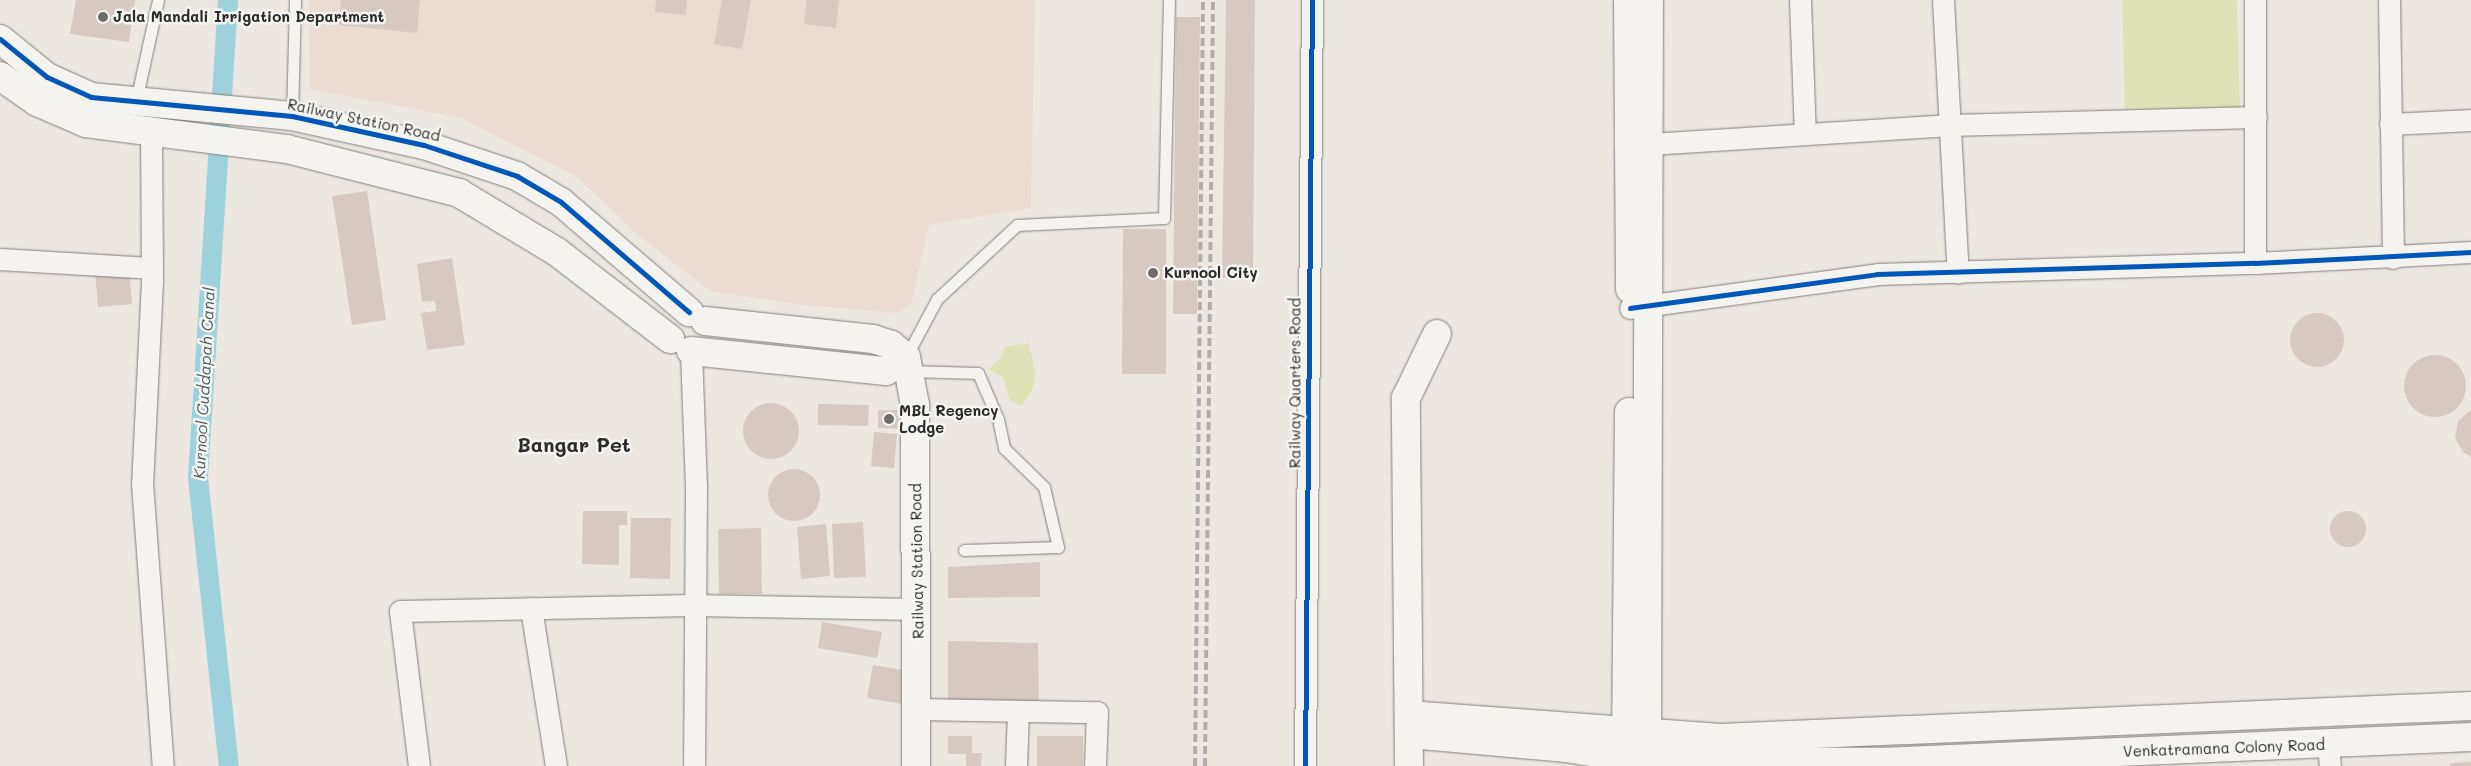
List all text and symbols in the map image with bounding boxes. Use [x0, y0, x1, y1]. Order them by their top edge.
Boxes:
place label: Jala Mandali Irrigation Department [113, 8, 384, 26]
marker: Jala Mandali Irrigation Department [97, 11, 109, 23]
street label: Railway Station Road [286, 95, 442, 145]
place label: Kurnool City [1164, 264, 1258, 282]
marker: Kurnool City [1146, 266, 1160, 280]
water label: Kurnool Cuddapah Canal [189, 287, 219, 479]
street label: Railway Quarters Road [1286, 298, 1304, 468]
place label: MBL Regency Lodge [899, 401, 998, 436]
marker: MBL Regency Lodge [883, 413, 895, 425]
district label: Bangar Pet [517, 432, 631, 456]
street label: Railway Station Road [907, 483, 927, 639]
street label: Venkatramana Colony Road [2123, 735, 2325, 761]

